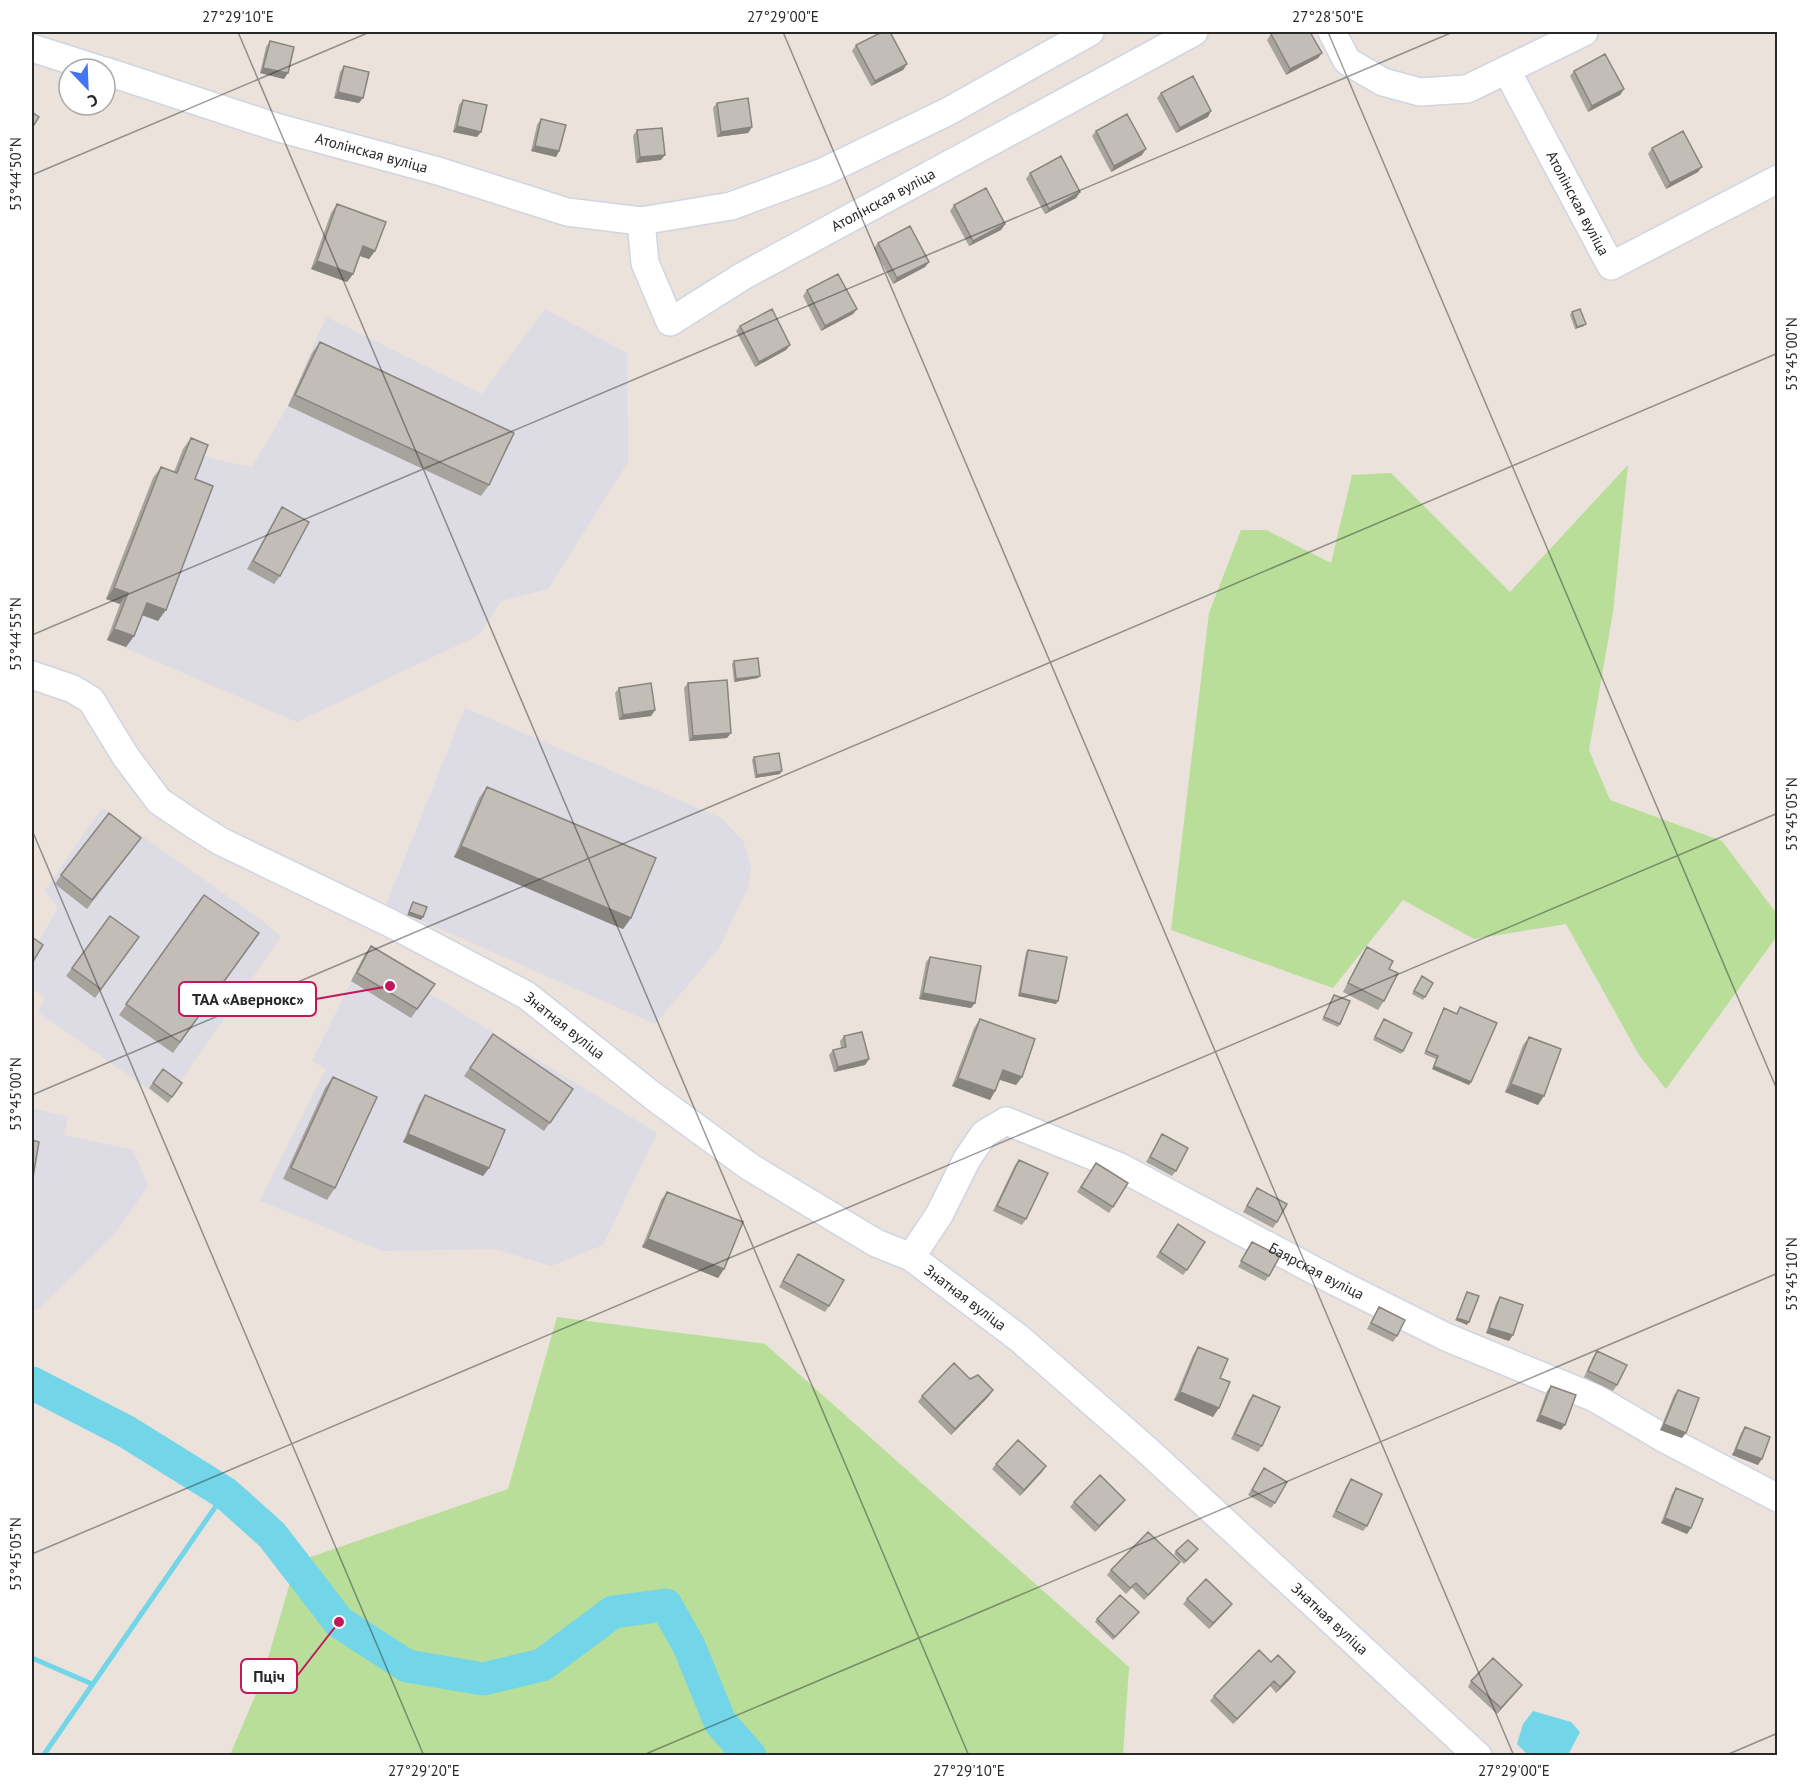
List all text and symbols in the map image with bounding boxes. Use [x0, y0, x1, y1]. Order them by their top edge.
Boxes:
text: 27°29'10"E [202, 7, 274, 26]
text: 27°29'00"E [747, 7, 819, 26]
text: 27°28'50"E [1292, 7, 1364, 26]
north arrow [57, 57, 117, 117]
text: С [85, 90, 101, 112]
street label: Атолінская вуліца [313, 128, 430, 177]
text: 53°44'50"N [6, 137, 25, 211]
street label: Атолінская вуліца [1542, 148, 1614, 259]
street label: Атолінская вуліца [828, 164, 938, 236]
text: 53°45'00"N [1782, 317, 1801, 391]
text: 53°44'55"N [6, 597, 25, 671]
text: 53°45'05"N [1782, 777, 1801, 851]
callout: ТАА «Авернокс» [179, 982, 316, 1016]
street label: Знатная вуліца [521, 987, 609, 1063]
text: ТАА «Авернокс» [192, 989, 304, 1009]
text: 53°45'00"N [6, 1057, 25, 1131]
text: 53°45'10"N [1782, 1237, 1801, 1311]
street label: Баярская вуліца [1266, 1238, 1367, 1303]
street label: Знатная вуліца [921, 1260, 1010, 1334]
text: 53°45'05"N [6, 1517, 25, 1591]
street label: Знатная вуліца [1288, 1578, 1372, 1659]
callout: Пціч [241, 1659, 297, 1693]
text: Пціч [253, 1666, 285, 1686]
text: 27°29'20"E [388, 1761, 460, 1780]
text: 27°29'10"E [933, 1761, 1005, 1780]
text: 27°29'00"E [1478, 1761, 1550, 1780]

